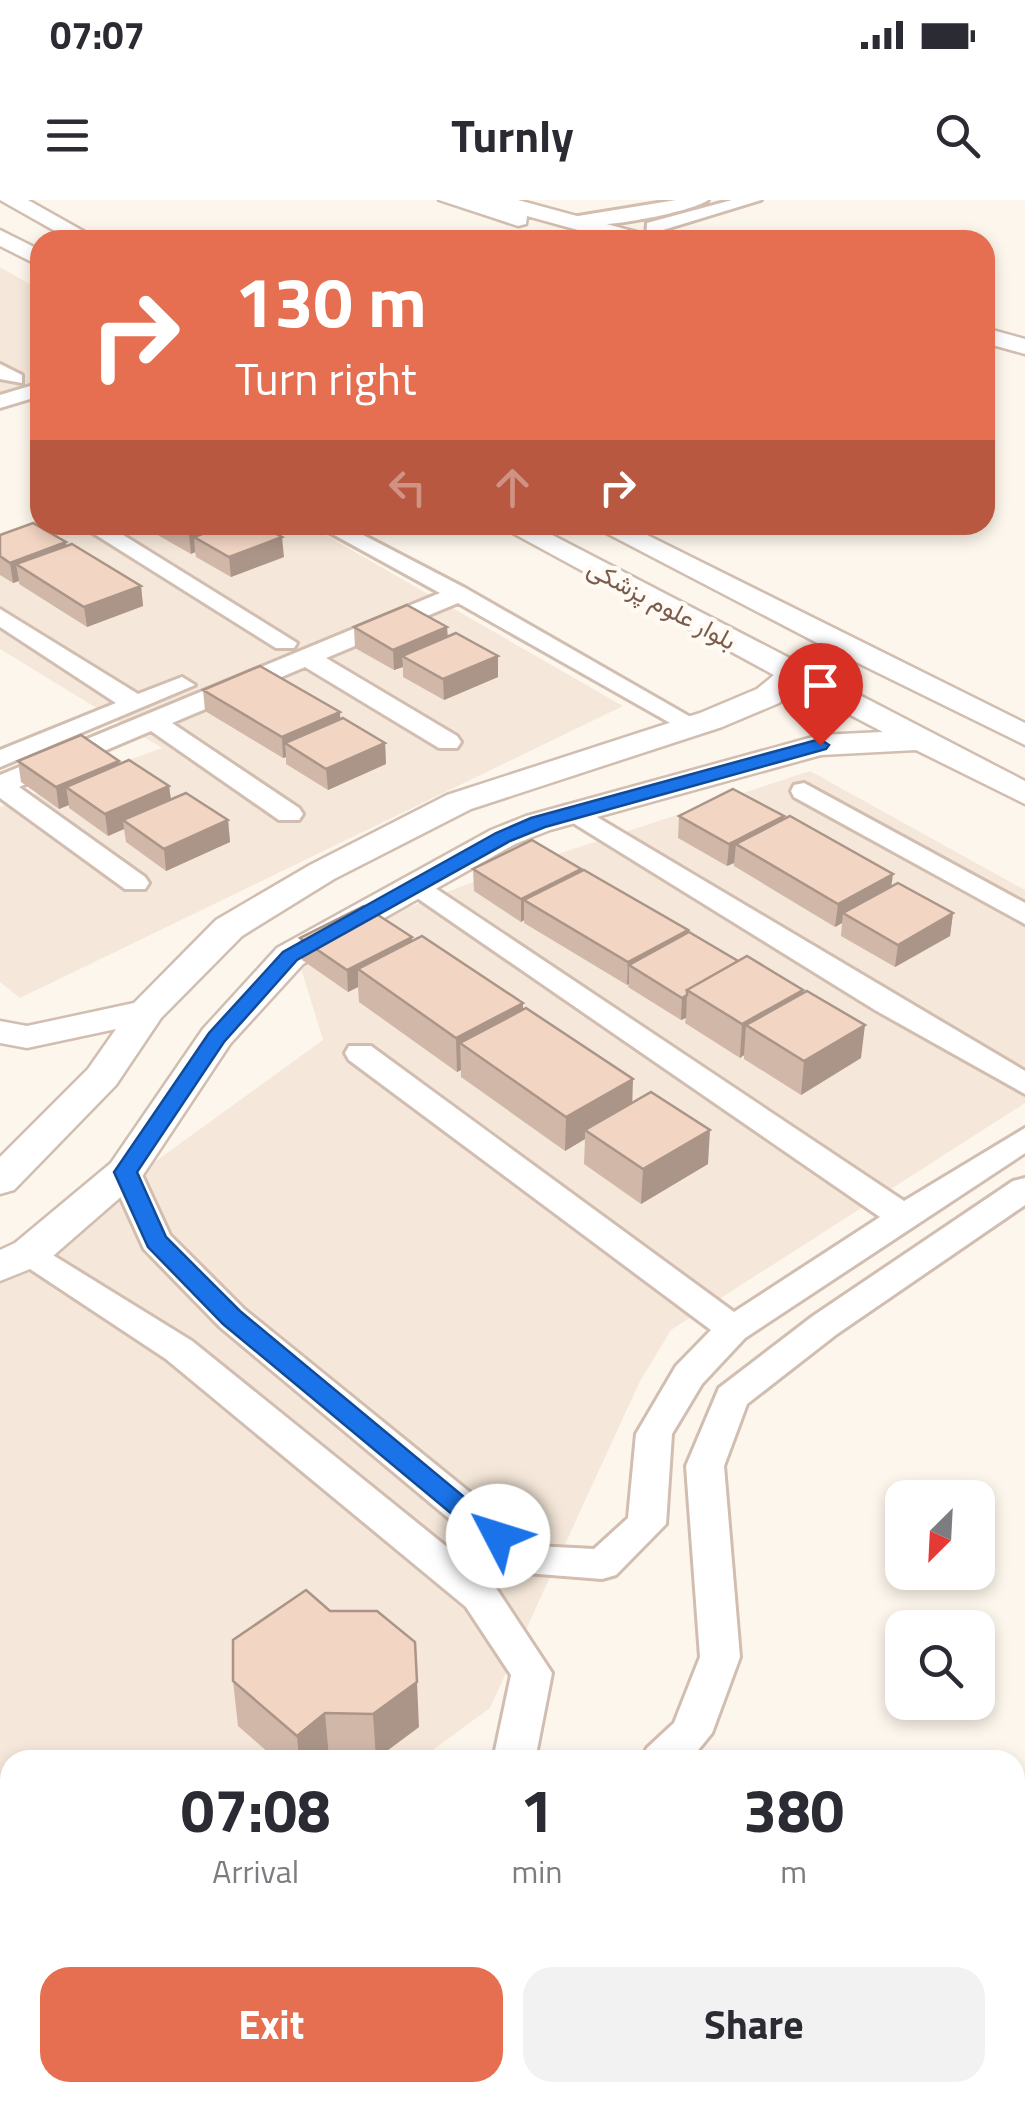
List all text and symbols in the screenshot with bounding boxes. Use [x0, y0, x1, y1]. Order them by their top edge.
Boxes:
text: 07:07 [50, 6, 145, 64]
text: Turnly [451, 101, 574, 169]
icon: menu [40, 108, 95, 163]
icon: search [930, 108, 985, 163]
text: 130 m [235, 248, 427, 354]
icon: right [70, 270, 200, 400]
text: Turn right [235, 344, 417, 412]
icon: left [380, 460, 435, 515]
icon: ahead [485, 460, 540, 515]
icon: right [590, 460, 645, 515]
street label: بلوار علوم پزشکی [581, 549, 743, 659]
pin [778, 643, 863, 746]
icon: arrive [793, 658, 848, 713]
north arrow [885, 1480, 995, 1590]
map controls [885, 1480, 995, 1720]
position arrow [446, 1484, 550, 1588]
button: search [885, 1610, 995, 1720]
text: 07:08 [181, 1764, 331, 1855]
text: 1 [520, 1764, 554, 1855]
text: 380 [743, 1764, 844, 1855]
text: Arrival [212, 1847, 299, 1895]
text: min [511, 1847, 562, 1895]
text: m [780, 1847, 807, 1895]
button: Exit [40, 1967, 503, 2082]
button: Share [523, 1967, 985, 2082]

